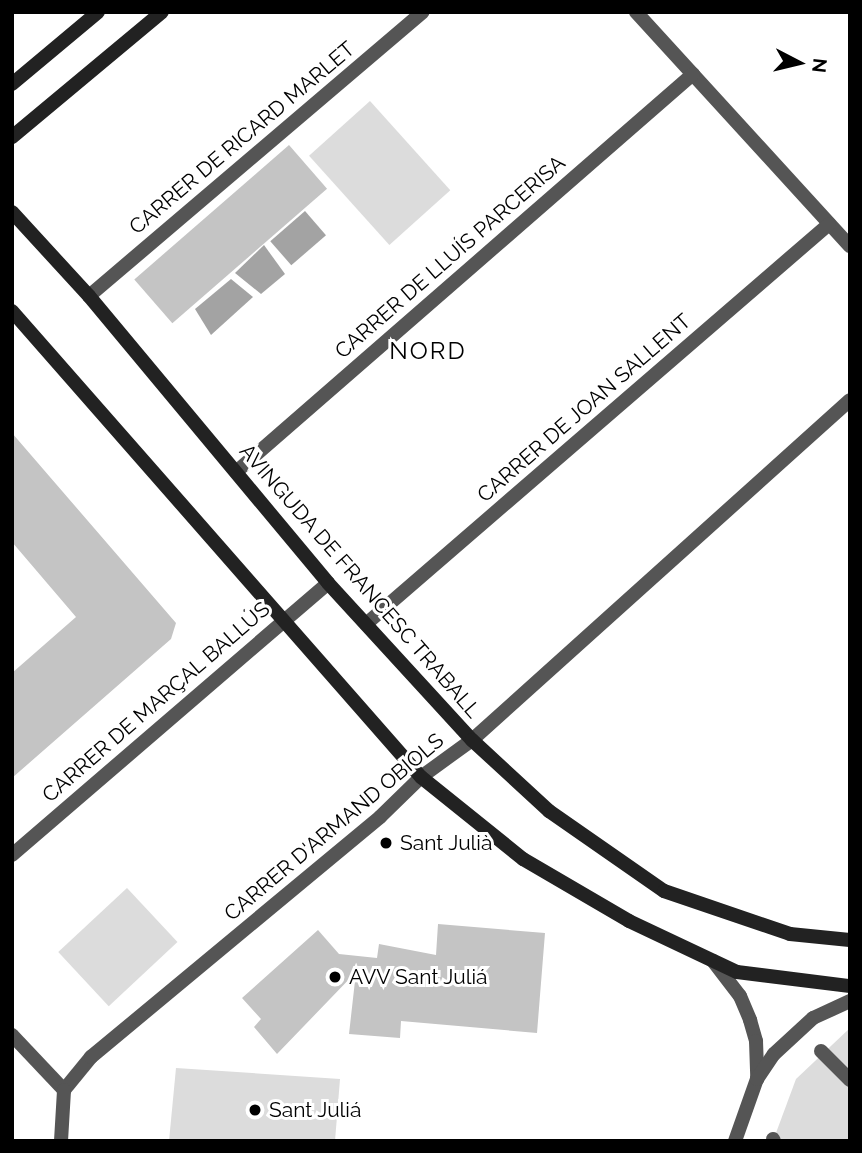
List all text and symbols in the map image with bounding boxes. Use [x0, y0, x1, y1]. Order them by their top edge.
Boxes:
north arrow [764, 28, 834, 98]
street label: CARRER DE RICARD MARLET [124, 36, 360, 240]
text: N [808, 57, 832, 74]
street label: CARRER DE LLUÍS PARCERISA [330, 150, 570, 364]
street label: CARRER DE JOAN SALLENT [472, 308, 696, 508]
district label: NORD [390, 337, 466, 365]
street label: AVINGUDA DE FRANCESC TRABALL [234, 438, 486, 724]
street label: CARRER DE MARÇAL BALLÚS [37, 596, 275, 808]
street label: CARRER D'ARMAND OBIOLS [219, 728, 449, 926]
place label: Sant Julià [400, 830, 493, 856]
marker: Sant Julià [378, 835, 394, 851]
place label: AVV Sant Juliá [349, 964, 489, 990]
marker: AVV Sant Juliá [327, 969, 343, 985]
place label: Sant Juliá [269, 1097, 362, 1123]
marker: Sant Juliá [247, 1102, 263, 1118]

